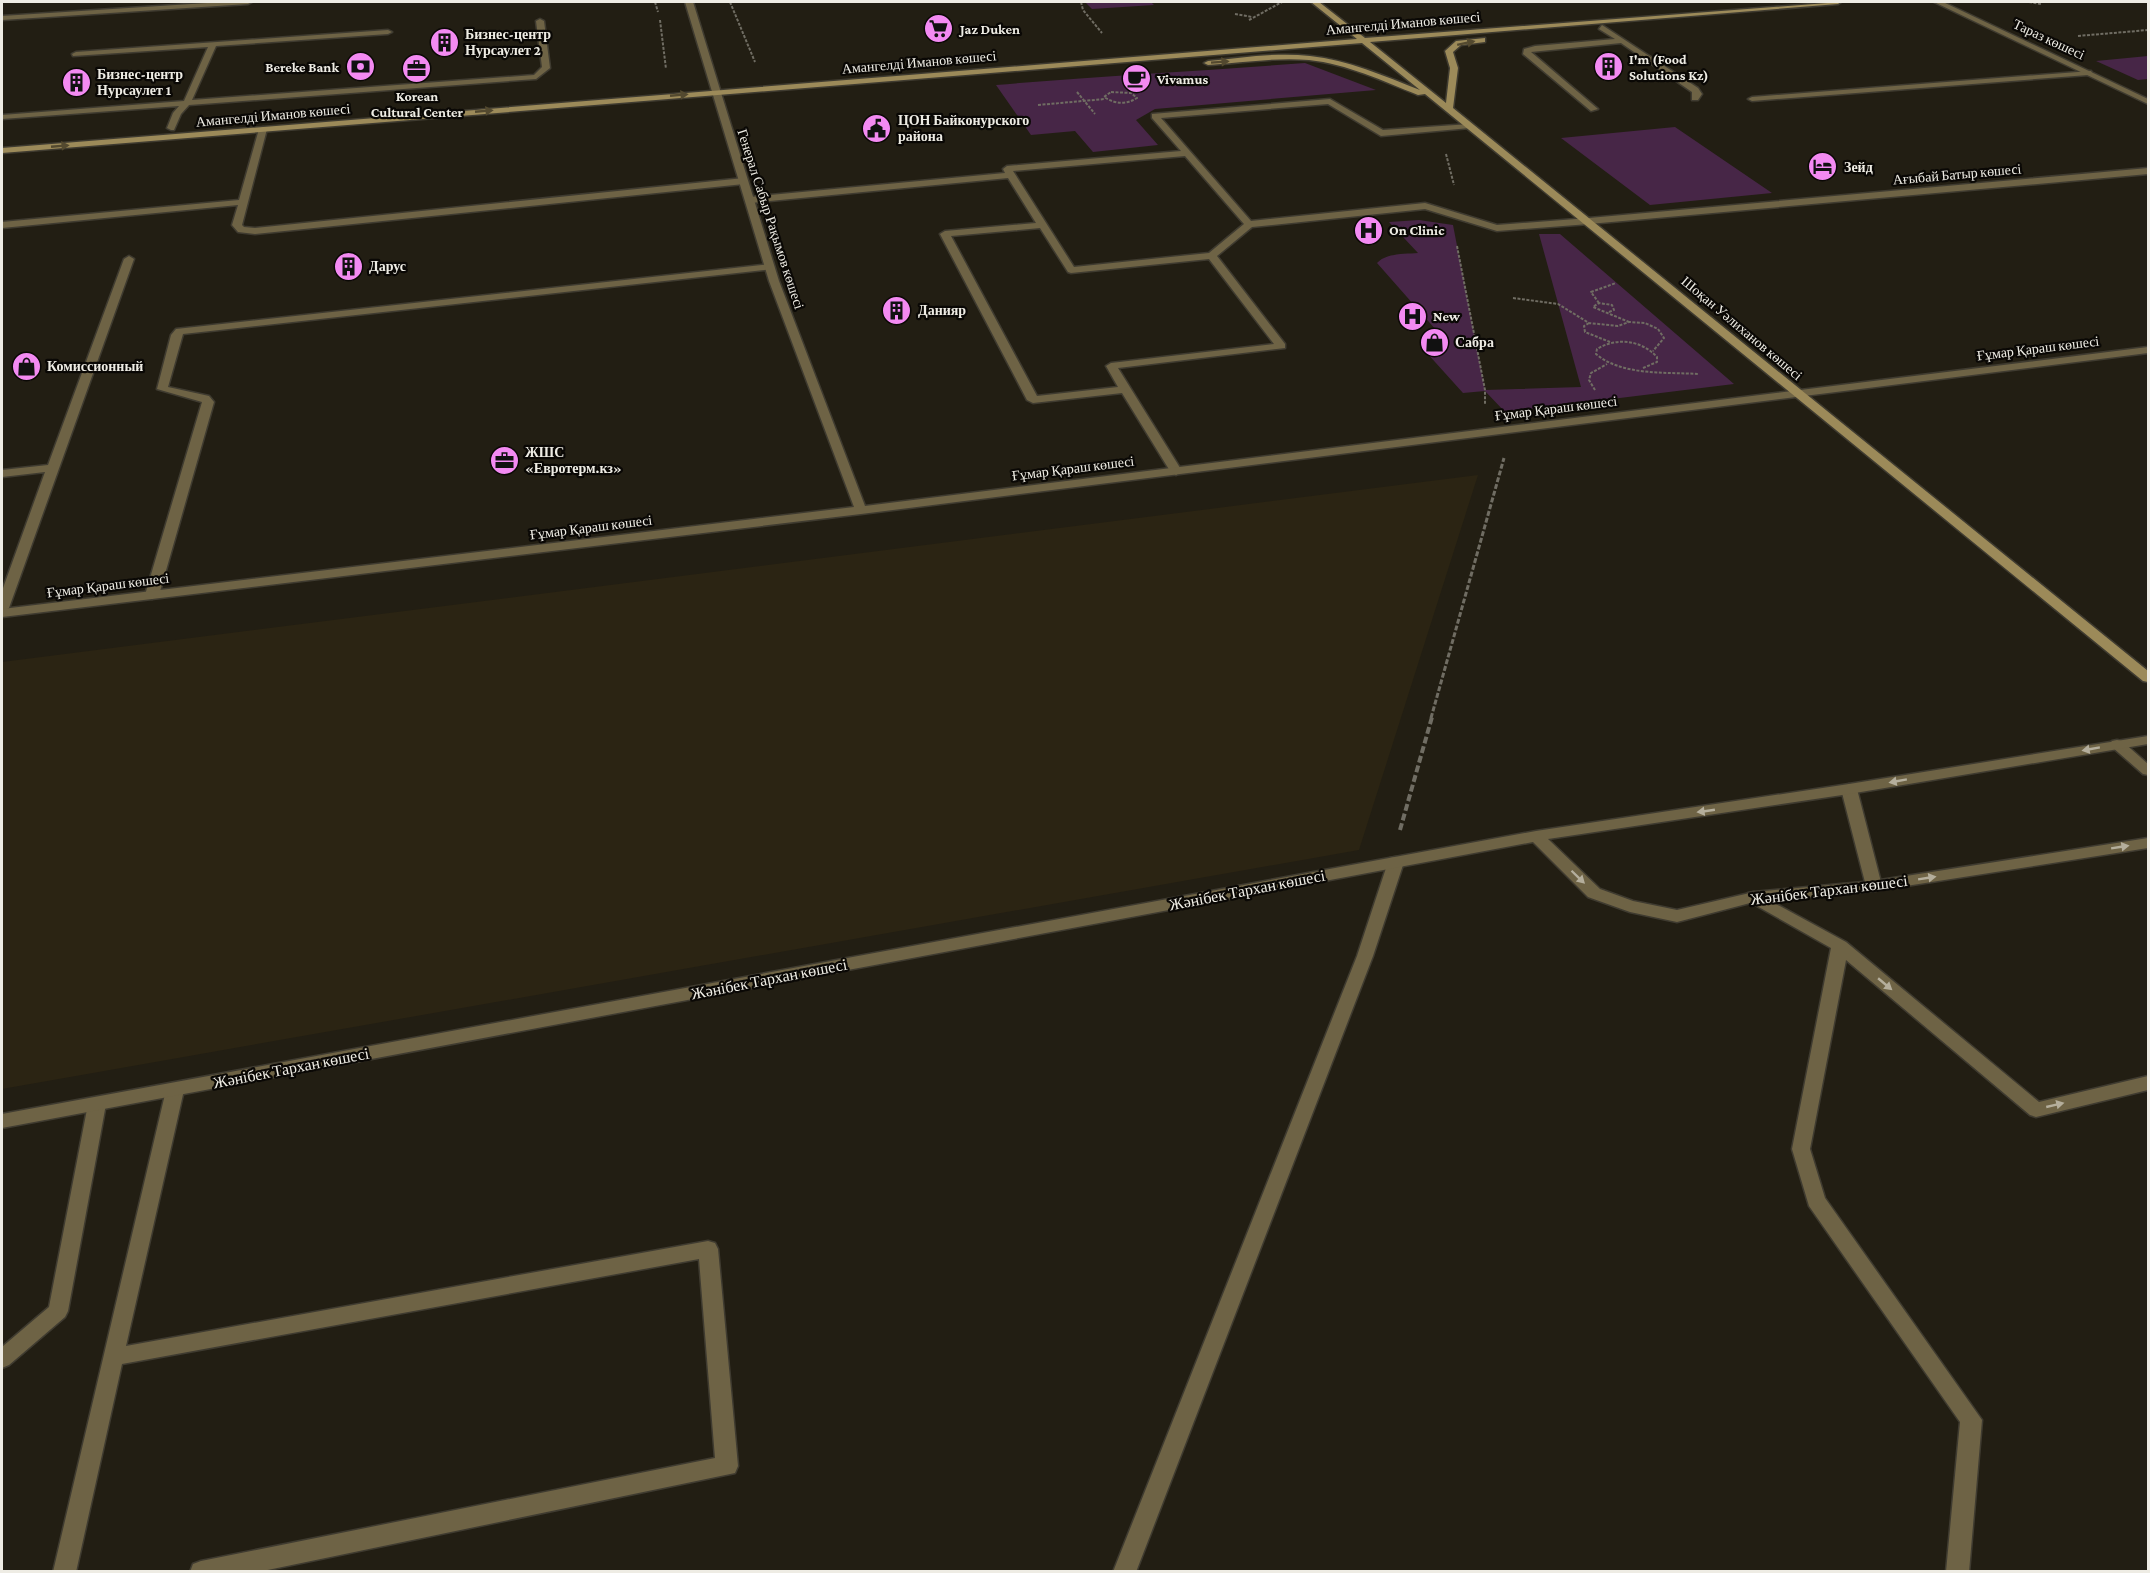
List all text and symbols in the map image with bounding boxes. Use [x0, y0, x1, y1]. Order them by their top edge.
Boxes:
street label: Амангелді Иманов көшесі [1325, 8, 1481, 38]
supermarket icon: Jaz Duken [923, 13, 955, 45]
street label: Тараз көшесі [2011, 15, 2087, 63]
place label: Jaz Duken [958, 21, 1020, 37]
building icon: Бизнес-центр Нурсаулет 2 [428, 26, 460, 58]
place label: Бизнес-центр Нурсаулет 2 [465, 26, 551, 58]
one-way arrow [1457, 38, 1476, 47]
street label: Амангелді Иманов көшесі [841, 47, 997, 77]
bank icon: Bereke Bank [344, 51, 376, 83]
building icon: I'm (Food Solutions Kz) [1592, 51, 1624, 83]
place label: I'm (Food Solutions Kz) [1629, 51, 1709, 84]
office icon: Korean Cultural Center [401, 53, 433, 85]
one-way arrow [1210, 57, 1229, 67]
place label: Bereke Bank [265, 59, 339, 75]
cafe icon: Vivamus [1120, 63, 1152, 95]
building icon: Бизнес-центр Нурсаулет 1 [60, 66, 92, 98]
place label: Бизнес-центр Нурсаулет 1 [97, 66, 183, 98]
place label: Vivamus [1156, 71, 1208, 87]
place label: Korean Cultural Center [371, 88, 464, 120]
one-way arrow [669, 90, 688, 100]
street label: Амангелді Иманов көшесі [195, 100, 351, 130]
one-way arrow [475, 106, 494, 116]
public building icon: ЦОН Байконурского района [861, 112, 893, 144]
place label: ЦОН Байконурского района [898, 112, 1029, 144]
street label: Генерал Сабыр Рақымов көшесі [734, 127, 808, 311]
one-way arrow [50, 141, 69, 151]
hotel icon: Зейд [1807, 151, 1839, 183]
place label: Зейд [1844, 159, 1873, 175]
street label: Ағыбай Батыр көшесі [1892, 160, 2022, 188]
hospital icon: On Clinic [1352, 214, 1384, 246]
place label: On Clinic [1389, 222, 1445, 238]
building icon: Дарус [332, 250, 364, 282]
place label: Дарус [369, 258, 406, 274]
street label: Шоқан Уәлиханов көшесі [1678, 273, 1806, 383]
building icon: Данияр [881, 294, 913, 326]
hospital icon: New [1396, 300, 1428, 332]
place label: Данияр [918, 302, 966, 318]
place label: New [1433, 308, 1461, 324]
shop icon: Сабра [1418, 326, 1450, 358]
street label: Ғұмар Қараш көшесі [1976, 333, 2100, 363]
place label: Сабра [1455, 334, 1494, 350]
shop icon: Комиссионный [10, 350, 42, 382]
place label: Комиссионный [47, 358, 143, 374]
street label: Ғұмар Қараш көшесі [1494, 393, 1618, 423]
office icon: ЖШС «Евротерм.кз» [488, 444, 520, 476]
place label: ЖШС «Евротерм.кз» [525, 444, 622, 476]
street label: Ғұмар Қараш көшесі [1011, 453, 1135, 483]
street label: Ғұмар Қараш көшесі [529, 512, 653, 542]
street label: Ғұмар Қараш көшесі [46, 570, 170, 600]
one-way arrow [2081, 745, 2100, 754]
one-way arrow [1889, 777, 1908, 786]
one-way arrow [1696, 806, 1715, 815]
one-way arrow [2110, 843, 2129, 852]
street label: Жәнібек Тархан көшесі [1168, 866, 1327, 914]
one-way arrow [1570, 869, 1584, 883]
street label: Жәнібек Тархан көшесі [1749, 872, 1909, 909]
one-way arrow [1918, 873, 1937, 882]
street label: Жәнібек Тархан көшесі [690, 955, 849, 1003]
one-way arrow [1877, 977, 1892, 990]
street label: Жәнібек Тархан көшесі [212, 1044, 371, 1092]
one-way arrow [2045, 1100, 2064, 1110]

